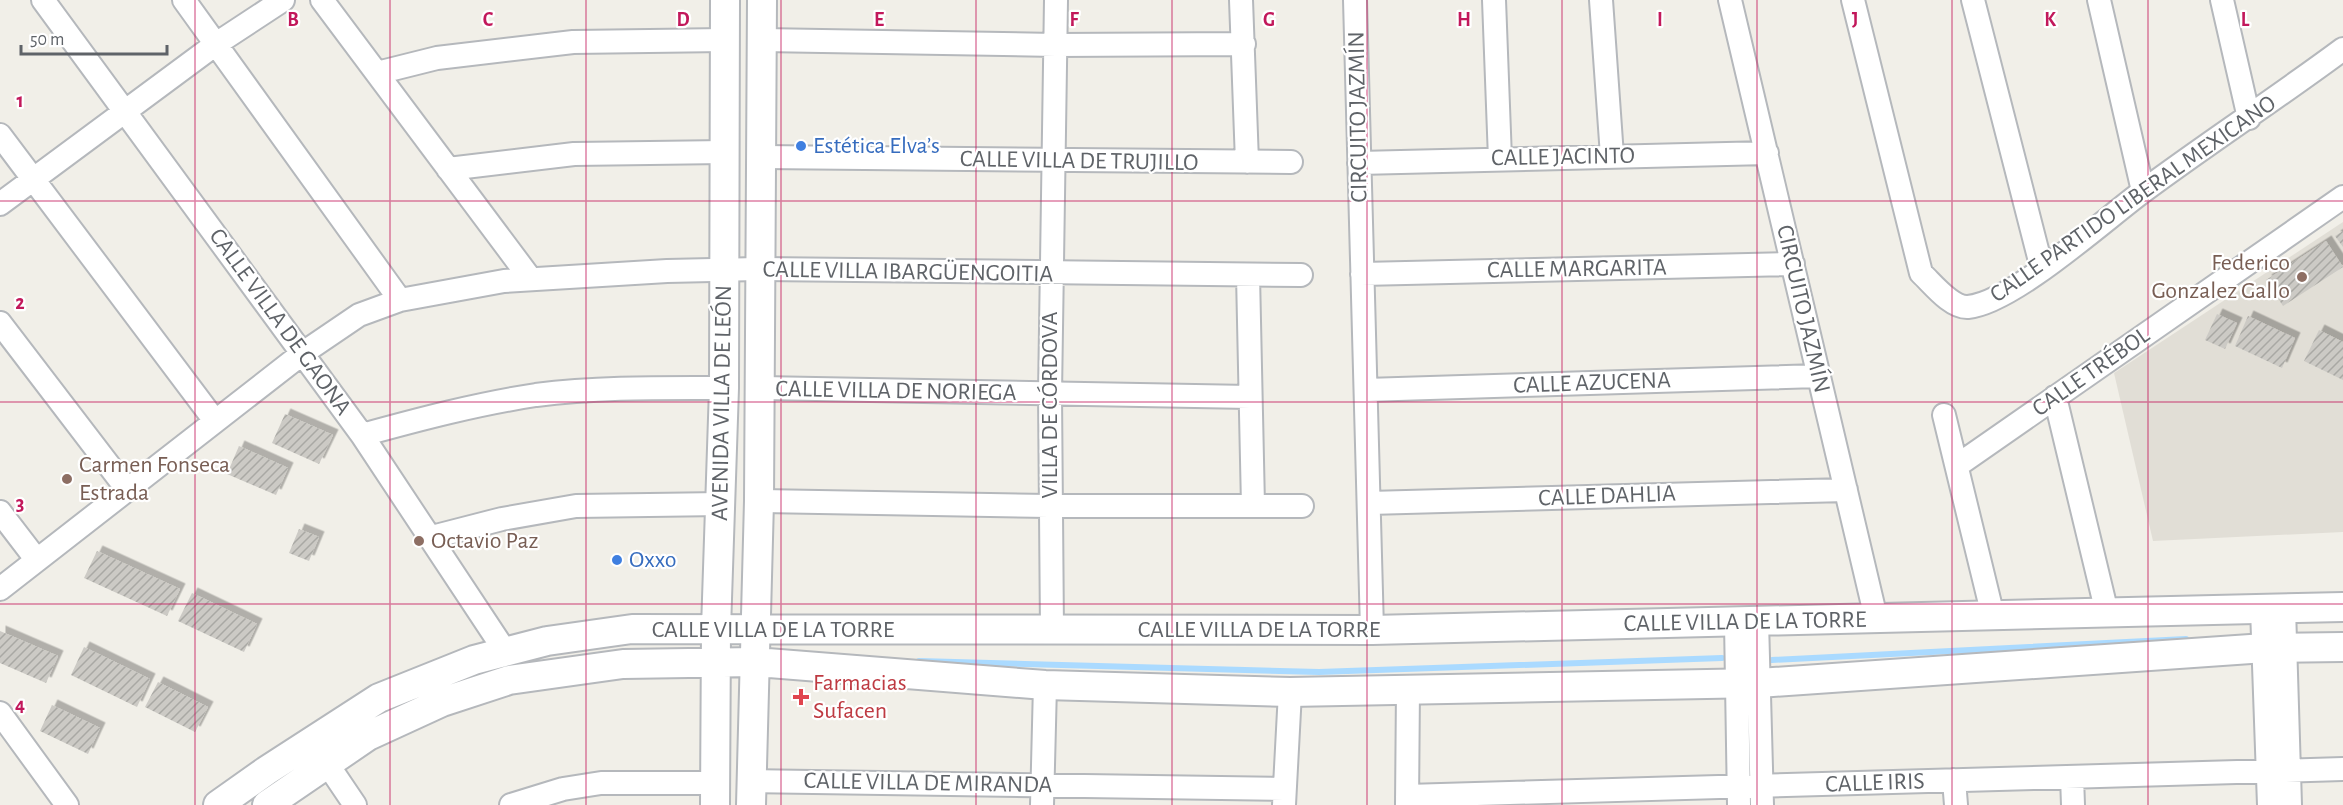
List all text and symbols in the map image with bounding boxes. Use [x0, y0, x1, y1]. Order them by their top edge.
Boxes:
text: B [287, 10, 299, 30]
text: C [483, 10, 494, 30]
text: D [676, 10, 690, 30]
text: E [874, 10, 884, 30]
text: F [1069, 10, 1079, 30]
text: G [1263, 10, 1275, 30]
text: H [1457, 10, 1471, 30]
text: I [1657, 10, 1663, 30]
text: J [1852, 10, 1858, 30]
text: K [2044, 10, 2056, 30]
text: L [2241, 10, 2250, 30]
scale bar [21, 18, 166, 56]
text: 50 m [30, 31, 64, 49]
street label: CIRCUITO JAZMÍN [1343, 31, 1371, 203]
text: 1 [16, 91, 24, 111]
street label: CALLE PARTIDO LIBERAL MEXICANO [1986, 91, 2280, 307]
place label: Estética Elva’s [813, 134, 940, 158]
marker: Estética Elva’s [794, 139, 808, 153]
street label: CALLE JACINTO [1491, 144, 1635, 170]
street label: CALLE VILLA DE TRUJILLO [960, 147, 1198, 175]
street label: CIRCUITO JAZMÍN [1772, 222, 1836, 395]
street label: CALLE VILLA DE GAONA [204, 224, 356, 420]
place label: Federico Gonzalez Gallo [2151, 251, 2290, 303]
street label: CALLE MARGARITA [1487, 255, 1667, 283]
street label: CALLE VILLA IBARGÜENGOITIA [762, 256, 1054, 287]
marker: Federico Gonzalez Gallo [2295, 270, 2309, 284]
street label: AVENIDA VILLA DE LEÓN [706, 285, 736, 521]
text: 2 [15, 293, 25, 313]
street label: VILLA DE CÓRDOVA [1036, 311, 1062, 499]
street label: CALLE TRÉBOL [2027, 321, 2154, 421]
street label: CALLE AZUCENA [1513, 368, 1671, 398]
street label: CALLE VILLA DE NORIEGA [775, 377, 1017, 405]
place label: Carmen Fonseca Estrada [79, 453, 230, 505]
marker: Carmen Fonseca Estrada [60, 472, 74, 486]
street label: CALLE DAHLIA [1538, 482, 1676, 510]
text: 3 [16, 494, 24, 514]
place label: Octavio Paz [431, 529, 539, 553]
marker: Octavio Paz [412, 534, 426, 548]
place label: Oxxo [629, 548, 677, 572]
marker: Oxxo [610, 553, 624, 567]
street label: CALLE VILLA DE LA TORRE [1623, 608, 1867, 636]
street label: CALLE VILLA DE LA TORRE [652, 618, 895, 642]
street label: CALLE VILLA DE LA TORRE [1138, 618, 1381, 642]
place label: Farmacias Sufacen [813, 671, 907, 723]
marker: Farmacias Sufacen [794, 690, 808, 704]
text: 4 [15, 695, 25, 715]
street label: CALLE VILLA DE MIRANDA [803, 769, 1053, 797]
street label: CALLE IRIS [1825, 769, 1925, 797]

